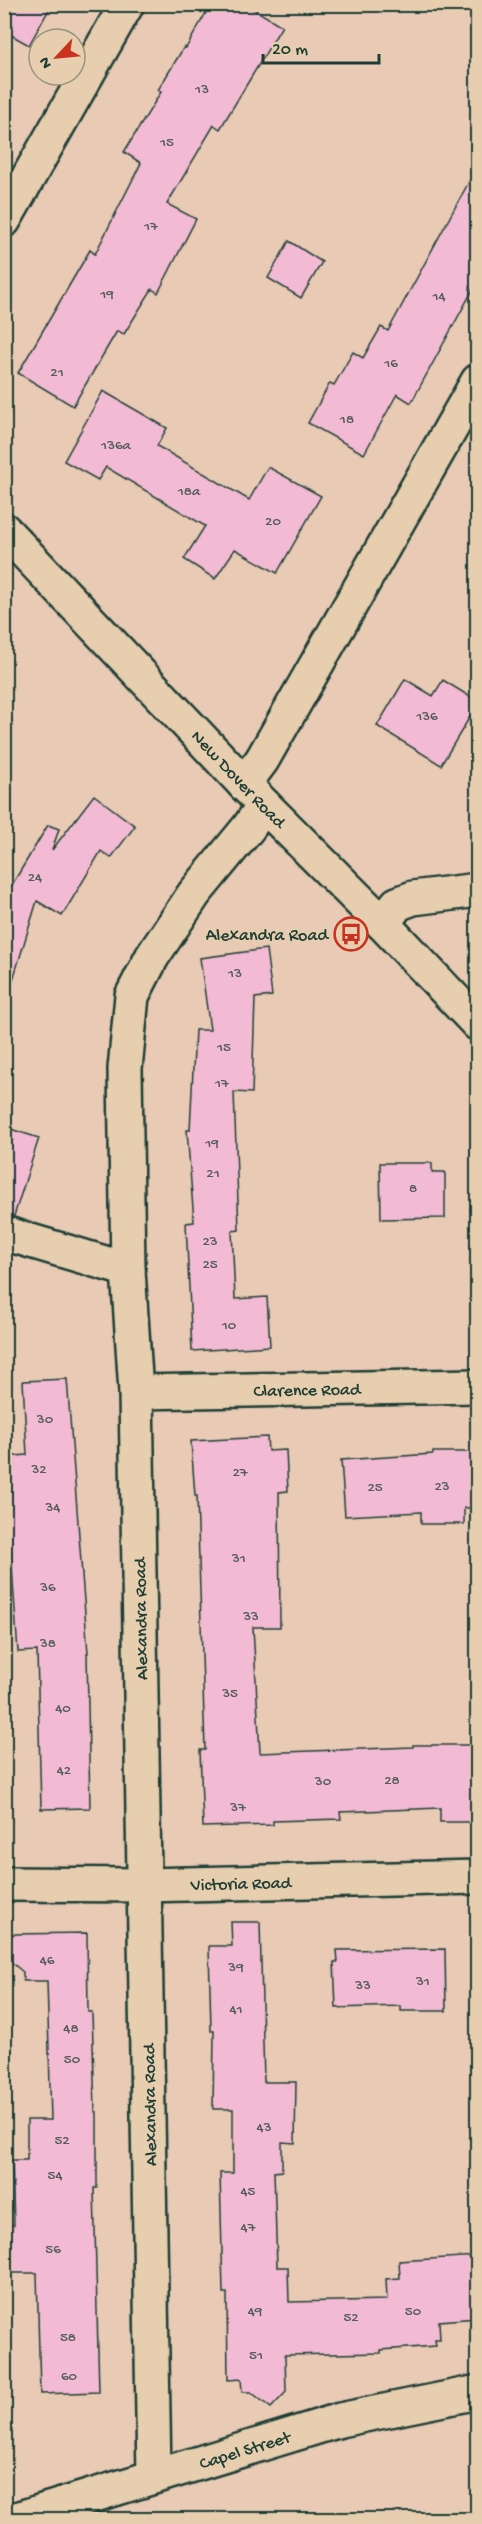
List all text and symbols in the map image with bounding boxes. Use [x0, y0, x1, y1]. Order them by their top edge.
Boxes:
north arrow [27, 27, 87, 87]
scale bar [263, 27, 378, 65]
text: 20 m [272, 40, 308, 61]
text: N [36, 53, 57, 71]
house number: 13 [194, 81, 209, 99]
house number: 15 [159, 134, 174, 152]
house number: 17 [143, 218, 159, 236]
house number: 19 [99, 286, 114, 304]
house number: 14 [431, 288, 446, 306]
house number: 16 [383, 355, 398, 373]
house number: 21 [50, 364, 64, 382]
house number: 18 [339, 411, 354, 429]
house number: 136a [100, 437, 132, 455]
house number: 18a [177, 483, 201, 501]
house number: 20 [265, 513, 281, 531]
house number: 136 [415, 708, 438, 726]
street label: New Dover Road [186, 727, 290, 835]
house number: 24 [28, 869, 42, 887]
bus stop icon: Alexandra Road [333, 916, 369, 952]
place label: Alexandra Road [206, 926, 329, 947]
house number: 13 [227, 965, 242, 983]
house number: 15 [216, 1039, 231, 1057]
house number: 17 [214, 1075, 230, 1093]
house number: 19 [204, 1135, 219, 1153]
house number: 21 [206, 1165, 220, 1183]
house number: 8 [409, 1180, 417, 1198]
house number: 23 [202, 1233, 218, 1251]
house number: 25 [202, 1256, 218, 1274]
house number: 10 [221, 1317, 237, 1335]
street label: Clarence Road [253, 1380, 362, 1403]
house number: 30 [36, 1411, 54, 1429]
house number: 32 [30, 1461, 47, 1479]
house number: 27 [232, 1464, 249, 1482]
house number: 23 [434, 1478, 450, 1496]
house number: 25 [367, 1479, 383, 1497]
house number: 34 [45, 1499, 60, 1517]
house number: 31 [231, 1550, 246, 1568]
street label: Alexandra Road [131, 1556, 154, 1680]
house number: 36 [39, 1579, 56, 1597]
house number: 33 [242, 1608, 259, 1626]
house number: 38 [39, 1635, 56, 1653]
house number: 35 [221, 1685, 238, 1703]
house number: 40 [55, 1700, 71, 1718]
house number: 42 [57, 1762, 71, 1780]
house number: 28 [384, 1772, 400, 1790]
house number: 30 [314, 1773, 332, 1791]
house number: 37 [229, 1799, 247, 1817]
street label: Victoria Road [189, 1873, 293, 1897]
house number: 46 [40, 1952, 55, 1970]
house number: 39 [227, 1959, 244, 1977]
house number: 31 [415, 1973, 430, 1991]
house number: 33 [354, 1977, 371, 1995]
house number: 41 [229, 2001, 243, 2019]
house number: 48 [63, 2020, 79, 2038]
street label: Alexandra Road [140, 2042, 163, 2166]
house number: 50 [64, 2051, 81, 2069]
house number: 43 [257, 2119, 272, 2137]
house number: 52 [54, 2132, 70, 2150]
house number: 54 [48, 2167, 63, 2185]
house number: 45 [241, 2183, 256, 2201]
house number: 47 [241, 2219, 257, 2237]
house number: 56 [45, 2241, 61, 2259]
house number: 49 [248, 2303, 263, 2321]
house number: 50 [405, 2303, 422, 2321]
house number: 52 [343, 2309, 359, 2327]
house number: 58 [60, 2329, 76, 2347]
house number: 51 [249, 2347, 263, 2365]
house number: 60 [61, 2368, 78, 2386]
street label: Capel Street [197, 2427, 295, 2475]

